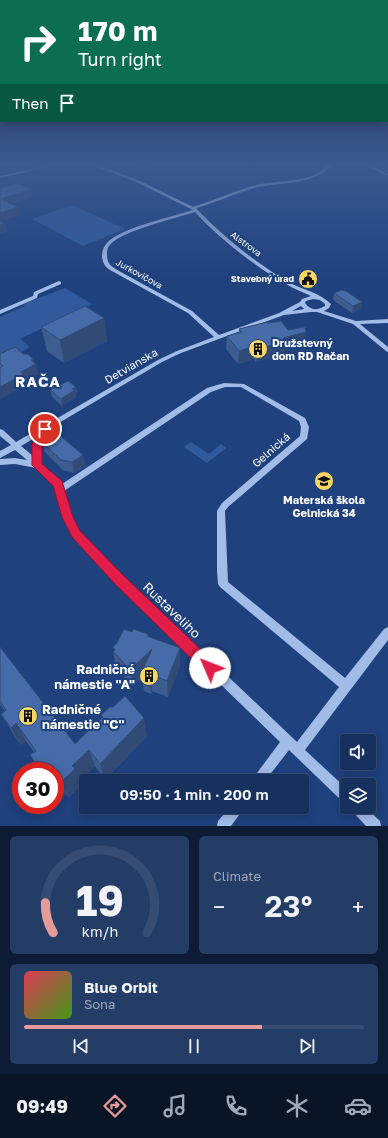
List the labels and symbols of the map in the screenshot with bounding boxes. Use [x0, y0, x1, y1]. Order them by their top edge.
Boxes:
street label: Alstrova [229, 229, 264, 259]
street label: Jurkovičova [114, 256, 164, 291]
public building icon: Stavebný úrad [297, 268, 319, 290]
place label: Stavebný úrad [231, 273, 294, 284]
place label: Družstevný dom RD Račan [272, 336, 350, 362]
building icon: Družstevný dom RD Račan [247, 338, 269, 360]
street label: Detvianska [102, 345, 160, 386]
district label: RAČA [15, 372, 61, 390]
pin [28, 412, 62, 446]
street label: Gelnická [249, 430, 292, 470]
school or university icon: Materská škola Gelnická 34 [313, 470, 335, 492]
place label: Materská škola Gelnická 34 [283, 493, 365, 519]
street label: Rustaveliho [140, 579, 204, 641]
position arrow [189, 647, 231, 689]
place label: Radničné námestie "A" [54, 661, 135, 692]
building icon: Radničné námestie "A" [138, 665, 160, 687]
place label: Radničné námestie "C" [42, 701, 125, 732]
building icon: Radničné námestie "C" [17, 705, 39, 727]
speed limit sign: 30 [12, 762, 64, 814]

